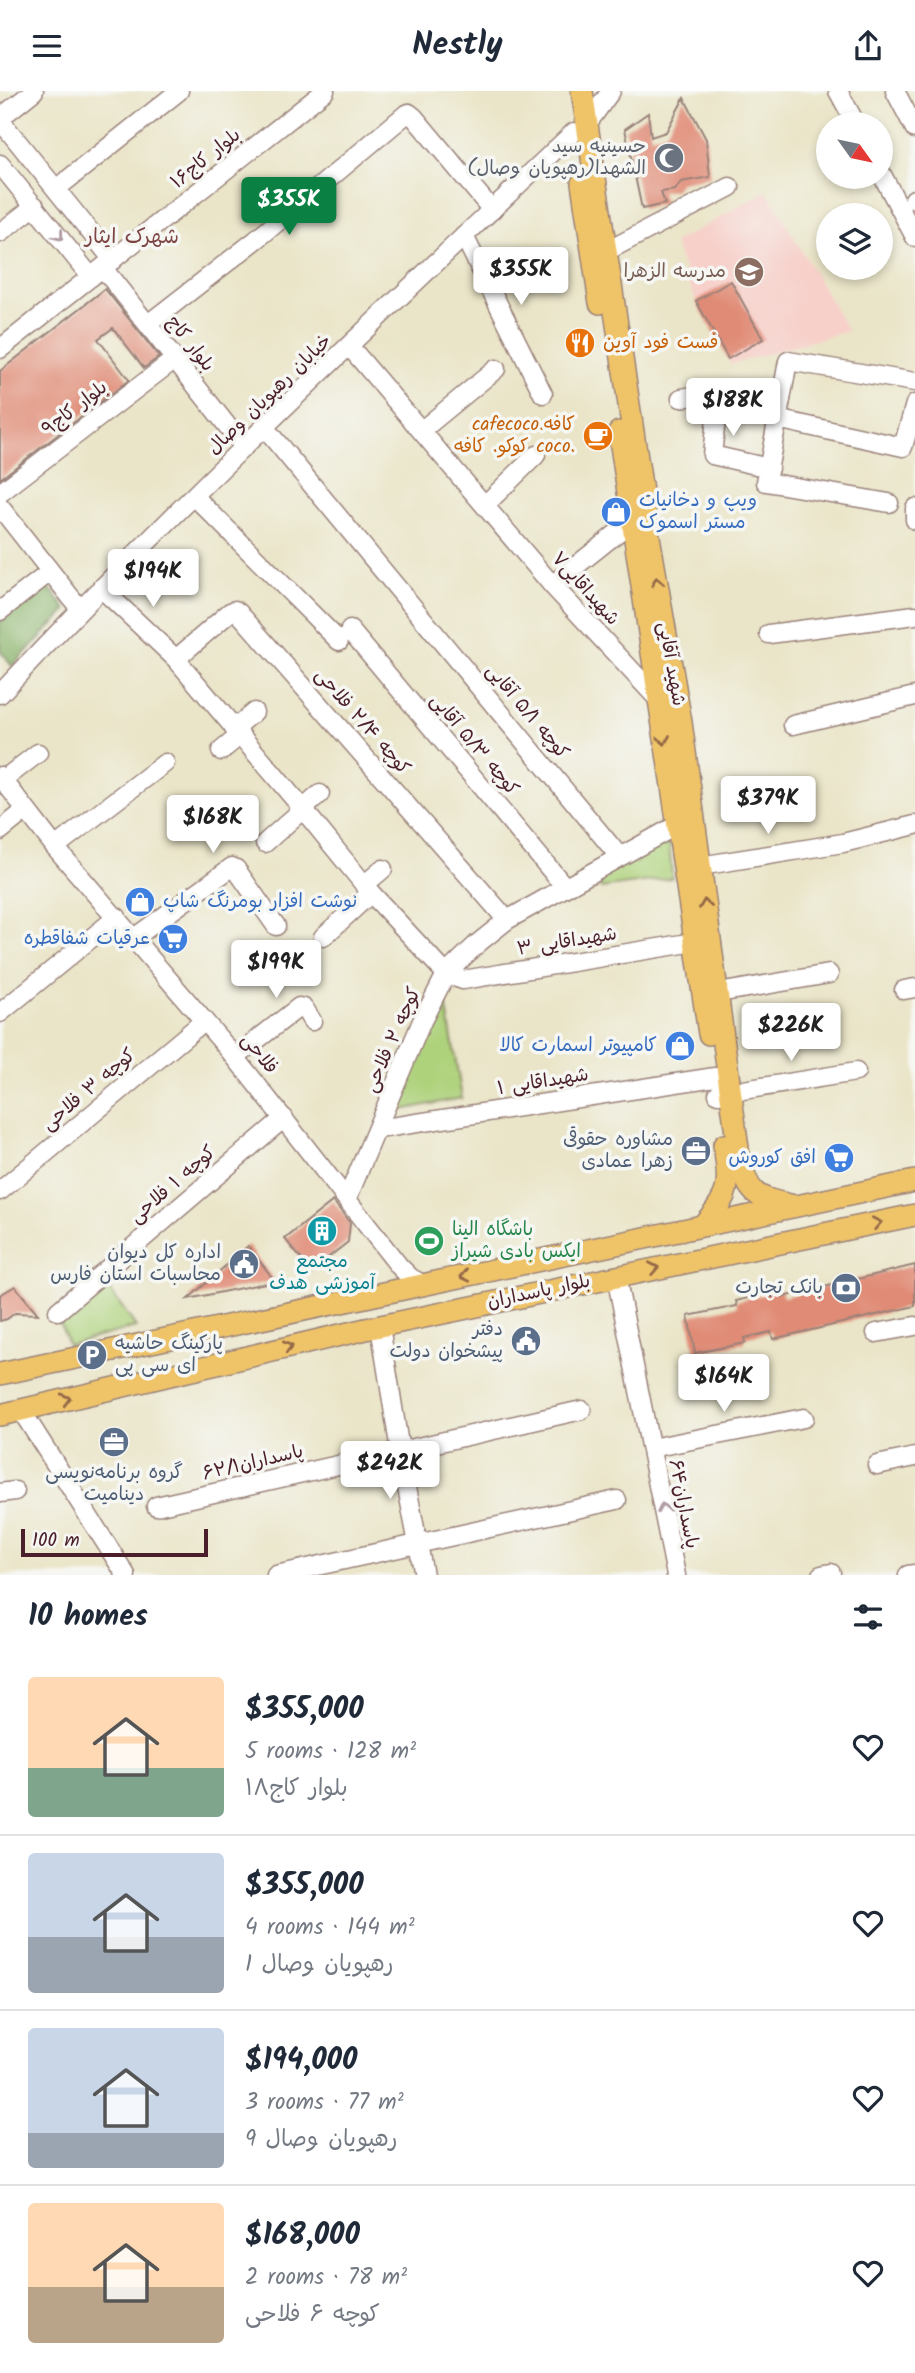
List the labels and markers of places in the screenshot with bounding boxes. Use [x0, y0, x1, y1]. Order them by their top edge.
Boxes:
place label: حسینیه سید الشهدا(رهپویان وصال) [467, 132, 646, 184]
mosque icon: حسینیه سید الشهدا(رهپویان وصال) [652, 141, 686, 175]
pin: $355K [240, 177, 338, 237]
pin: $355K [472, 247, 570, 307]
school or university icon: مدرسه الزهرا [732, 255, 766, 289]
place label: مدرسه الزهرا [624, 257, 726, 287]
restaurant icon: فست فود آوین [563, 326, 597, 360]
place label: فست فود آوین [603, 328, 718, 358]
pin: $188K [684, 379, 782, 438]
place label: cafecoco.کافه کوکو. کافه coco. [454, 410, 575, 462]
cafe icon: cafecoco.کافه کوکو. کافه coco. [581, 419, 615, 453]
place label: ویپ و دخانیات مستر اسموک [639, 486, 757, 538]
shop icon: ویپ و دخانیات مستر اسموک [599, 495, 633, 529]
pin: $194K [104, 549, 202, 609]
pin: $379K [719, 777, 817, 836]
pin: $168K [164, 795, 262, 855]
shop icon: نوشت افزار بومرنگ شاپ [123, 885, 157, 919]
place label: نوشت افزار بومرنگ شاپ [163, 887, 357, 917]
supermarket icon: عرقیات شفاقطره [156, 922, 190, 956]
place label: عرقیات شفاقطره [24, 924, 150, 954]
pin: $199K [227, 941, 325, 1000]
pin: $226K [742, 1003, 840, 1063]
shop icon: کامپیوتر اسمارت کالا [663, 1029, 697, 1063]
place label: کامپیوتر اسمارت کالا [499, 1031, 657, 1061]
place label: مشاوره حقوقی زهرا عمادی [563, 1125, 673, 1177]
office icon: مشاوره حقوقی زهرا عمادی [679, 1134, 713, 1168]
supermarket icon: افق کوروش [822, 1141, 856, 1175]
place label: افق کوروش [729, 1143, 816, 1173]
building icon: مجتمع آموزشی هدف [305, 1214, 339, 1248]
place label: باشگاه الینا ایکس بادی شیراز [450, 1215, 581, 1267]
sports icon: باشگاه الینا ایکس بادی شیراز [412, 1224, 446, 1258]
place label: اداره کل دیوان محاسبات استان فارس [50, 1238, 221, 1290]
public building icon: اداره کل دیوان محاسبات استان فارس [227, 1247, 261, 1281]
place label: مجتمع آموزشی هدف [269, 1247, 376, 1299]
bank icon: بانک تجارت [829, 1271, 863, 1305]
place label: بانک تجارت [735, 1273, 823, 1303]
place label: دفتر پیشخوان دولت [389, 1315, 503, 1367]
public building icon: دفتر پیشخوان دولت [509, 1324, 543, 1358]
place label: پارکینگ حاشیه ای سی پی [115, 1329, 223, 1381]
parking icon: پارکینگ حاشیه ای سی پی [75, 1338, 109, 1372]
pin: $164K [675, 1355, 773, 1414]
office icon: گروه برنامه‌نویسی دینامیت [97, 1425, 131, 1459]
pin: $242K [341, 1441, 439, 1501]
place label: گروه برنامه‌نویسی دینامیت [45, 1458, 183, 1510]

